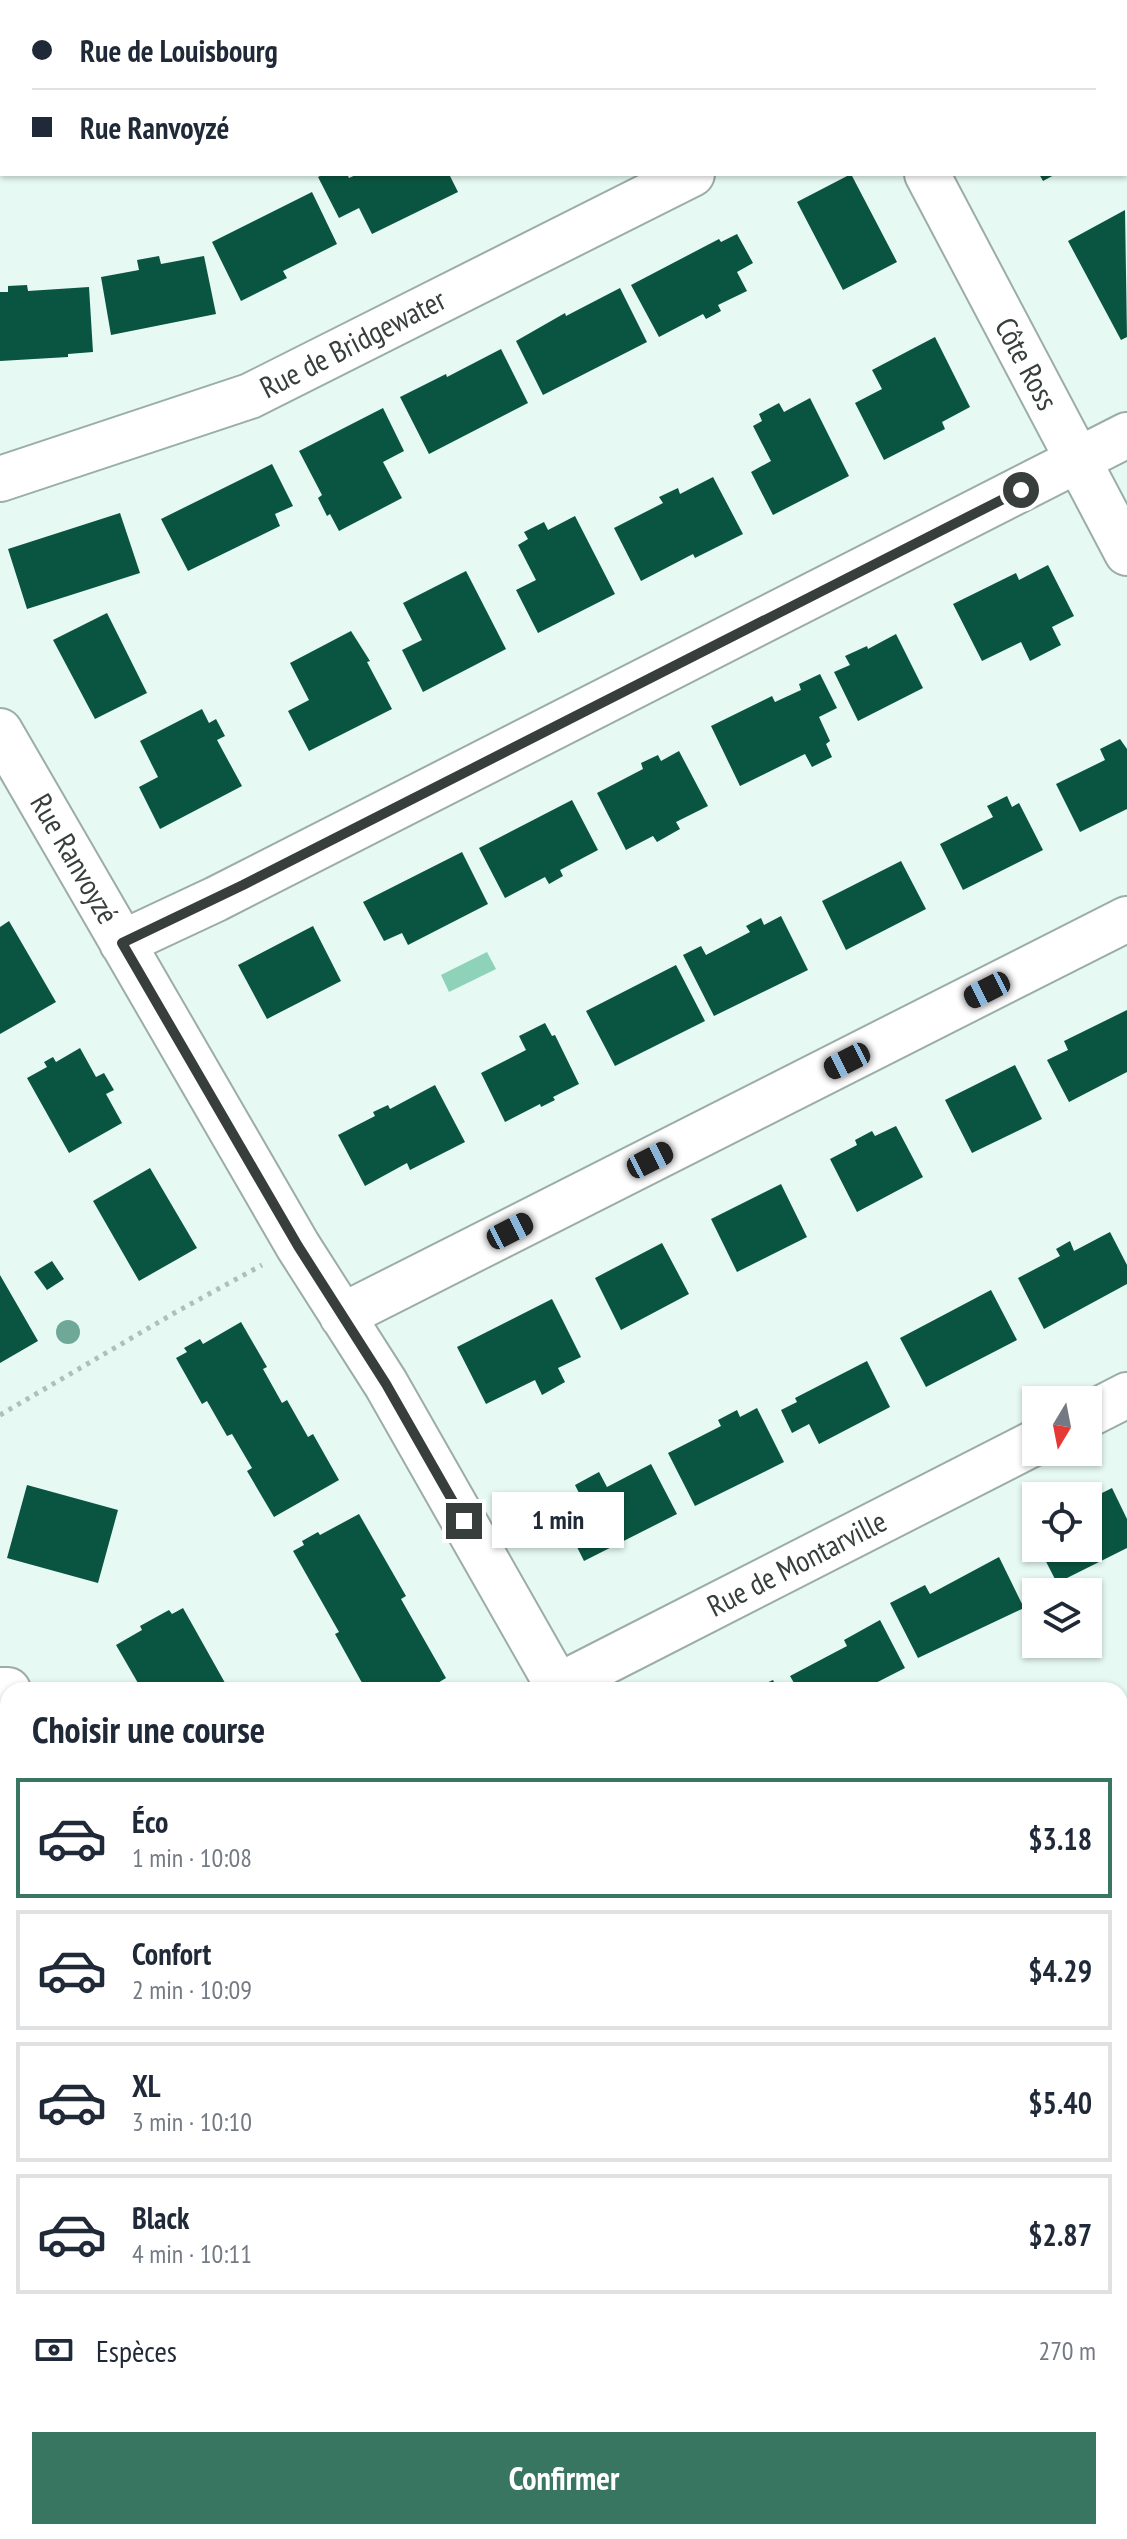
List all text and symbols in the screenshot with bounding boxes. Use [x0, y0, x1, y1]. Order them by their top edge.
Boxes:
text: Rue de Louisbourg [80, 31, 278, 70]
text: Rue Ranvoyzé [80, 108, 229, 147]
street label: Rue de Bridgewater [253, 279, 452, 406]
street label: Côte Ross [987, 310, 1068, 416]
route start [1003, 472, 1039, 508]
street label: Rue Ranvoyzé [22, 786, 128, 930]
car [960, 968, 1014, 1012]
car [820, 1039, 874, 1083]
car [623, 1138, 677, 1182]
car [483, 1209, 537, 1253]
north arrow [1022, 1386, 1102, 1466]
map controls [1022, 1386, 1102, 1658]
button: locate [1022, 1482, 1102, 1562]
callout: 1 min [492, 1493, 624, 1549]
street label: Rue de Montarville [700, 1501, 893, 1625]
route end [446, 1503, 482, 1539]
text: 1 min [532, 1503, 584, 1536]
button: layers [1022, 1578, 1102, 1658]
text: Choisir une course [32, 1706, 265, 1753]
icon: car [36, 1802, 108, 1874]
text: Éco [132, 1802, 168, 1841]
text: $3.18 [1028, 1819, 1092, 1858]
text: 1 min · 10:08 [132, 1841, 252, 1874]
icon: car [36, 1934, 108, 2006]
text: Confort [132, 1934, 211, 1973]
text: $4.29 [1028, 1951, 1092, 1990]
text: 2 min · 10:09 [132, 1973, 252, 2006]
icon: car [36, 2066, 108, 2138]
text: XL [132, 2066, 161, 2105]
text: $5.40 [1028, 2083, 1092, 2122]
text: 3 min · 10:10 [132, 2105, 252, 2138]
icon: car [36, 2198, 108, 2270]
text: Black [132, 2198, 189, 2237]
text: $2.87 [1028, 2215, 1092, 2254]
text: 4 min · 10:11 [132, 2237, 252, 2270]
icon: cash [32, 2328, 76, 2372]
text: Espèces [96, 2331, 177, 2370]
text: 270 m [1038, 2334, 1096, 2367]
button: Confirmer [32, 2432, 1096, 2524]

